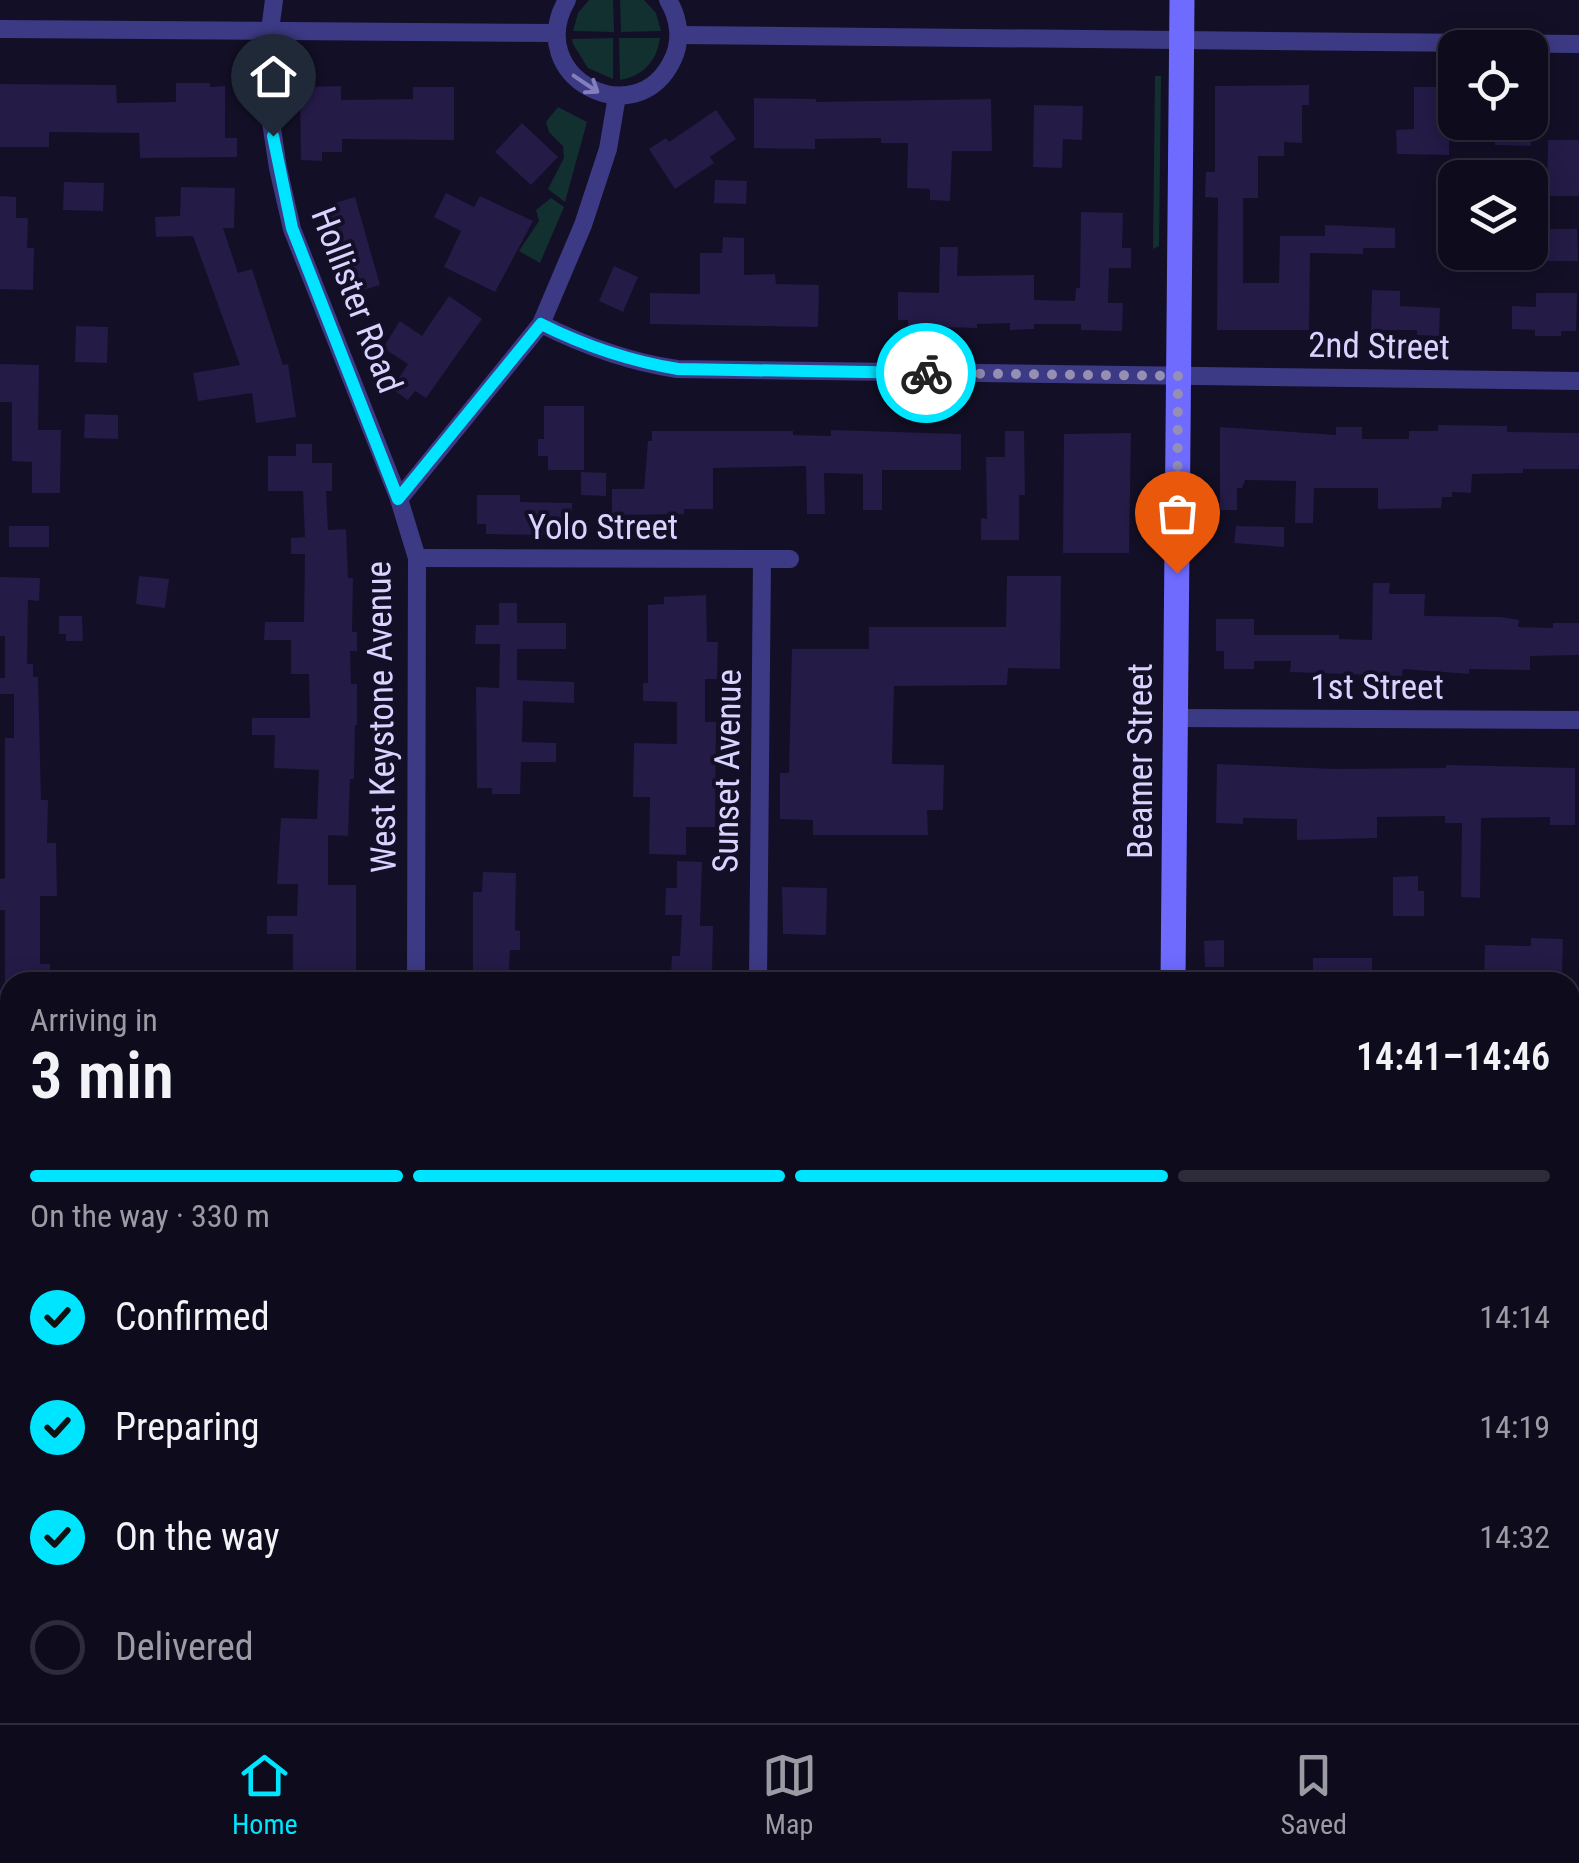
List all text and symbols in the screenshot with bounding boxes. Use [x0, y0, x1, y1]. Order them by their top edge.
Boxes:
map controls [1438, 30, 1548, 270]
button: locate [1438, 30, 1548, 140]
pin [231, 34, 316, 137]
icon: home [246, 49, 301, 104]
one-way arrow [571, 73, 599, 94]
button: layers [1438, 160, 1548, 270]
street label: Hollister Road [302, 202, 411, 399]
courier [876, 323, 976, 423]
street label: 2nd Street [1308, 325, 1450, 368]
icon: bike [899, 346, 954, 401]
pin [1135, 471, 1220, 574]
icon: bag [1150, 486, 1205, 541]
street label: Yolo Street [528, 507, 678, 548]
street label: West Keystone Avenue [358, 561, 405, 873]
street label: Beamer Street [1120, 663, 1161, 859]
street label: 1st Street [1310, 667, 1444, 708]
street label: Sunset Avenue [705, 669, 750, 873]
text: Arriving in [30, 1001, 158, 1039]
text: 14:41–14:46 [1356, 1035, 1550, 1079]
text: 3 min [30, 1038, 174, 1114]
text: On the way · 330 m [30, 1197, 270, 1235]
icon: check [30, 1290, 85, 1345]
text: Confirmed [115, 1295, 270, 1339]
text: 14:14 [1479, 1298, 1550, 1336]
icon: check [30, 1400, 85, 1455]
text: Preparing [115, 1405, 260, 1449]
text: 14:19 [1479, 1408, 1550, 1446]
icon: check [30, 1510, 85, 1565]
text: On the way [115, 1515, 280, 1559]
text: 14:32 [1479, 1518, 1550, 1556]
text: Delivered [115, 1625, 254, 1669]
tab: Home [232, 1748, 298, 1841]
tab: Map [762, 1748, 817, 1841]
tab: Saved [1280, 1748, 1347, 1841]

